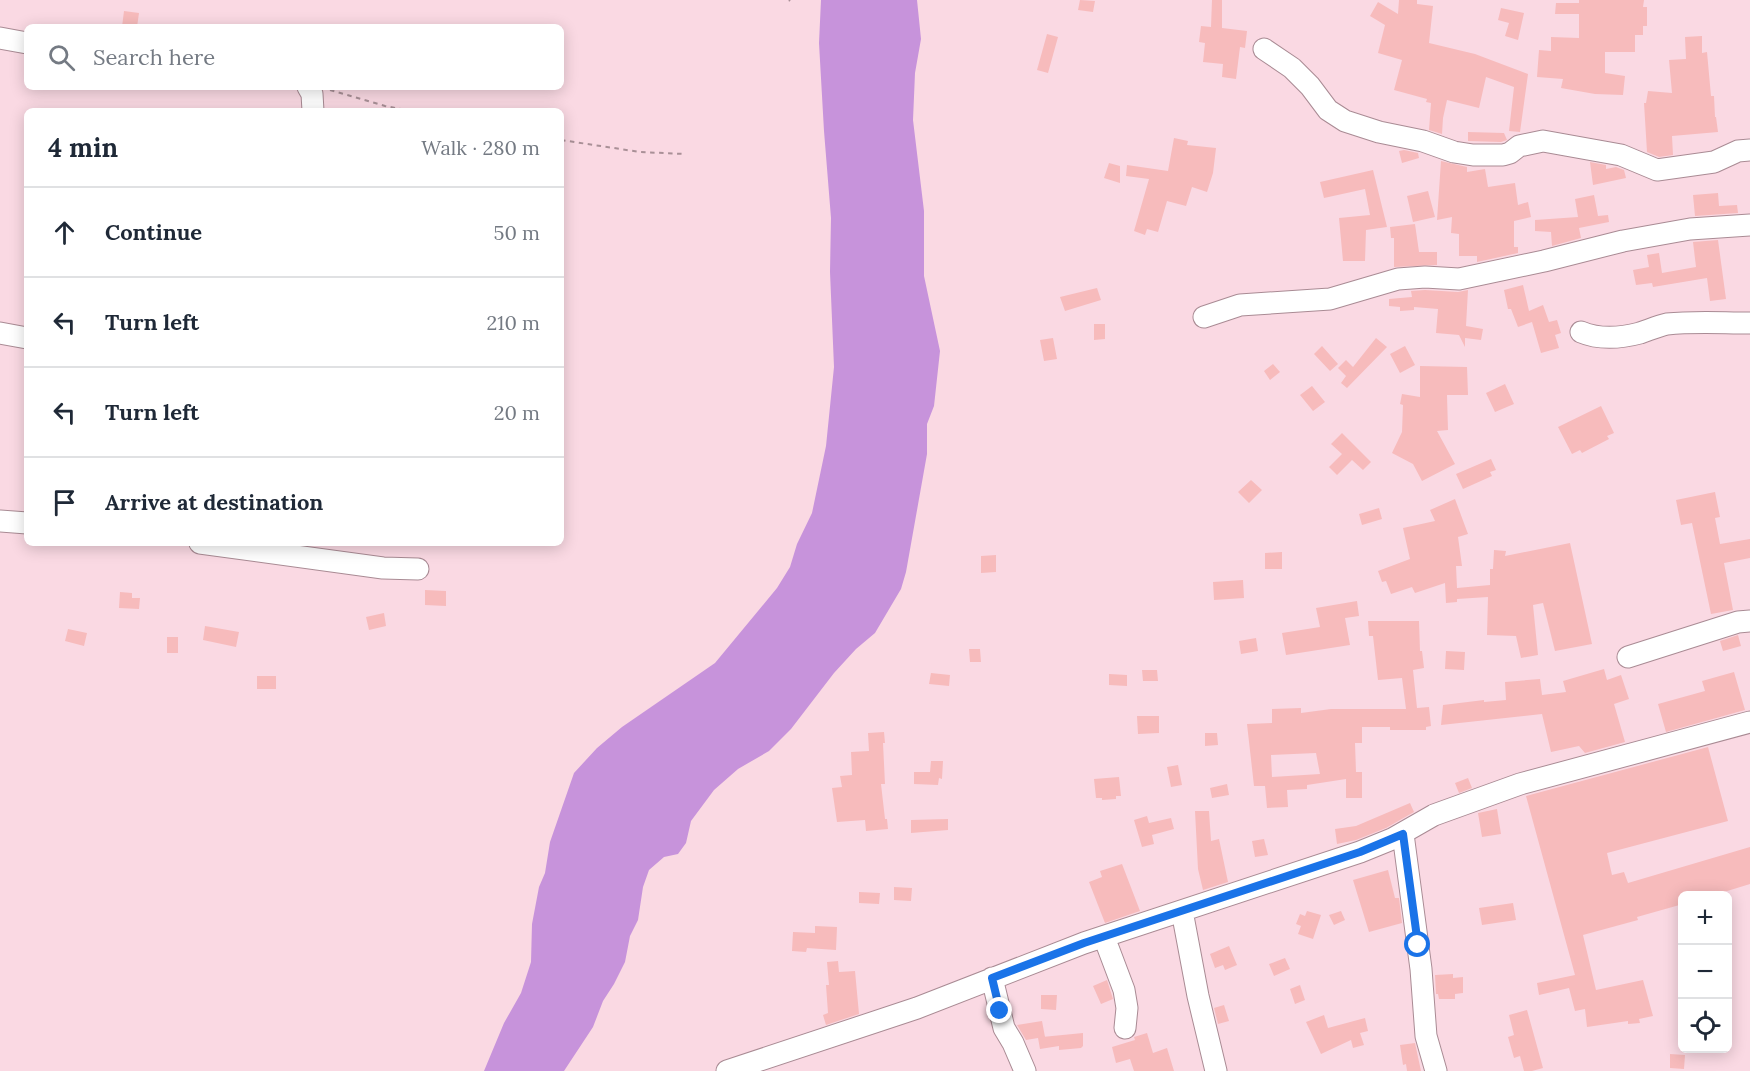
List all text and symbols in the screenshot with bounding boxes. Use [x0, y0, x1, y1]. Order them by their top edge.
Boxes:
search box [24, 24, 564, 90]
icon: search [45, 41, 78, 74]
text: Search here [93, 43, 215, 71]
text: 4 min [48, 131, 118, 164]
text: Walk · 280 m [421, 135, 540, 160]
icon: ahead [48, 216, 81, 249]
text: Continue [105, 218, 202, 246]
text: 50 m [494, 220, 540, 245]
icon: left [48, 306, 81, 339]
text: Turn left [105, 308, 199, 336]
text: 210 m [486, 310, 540, 335]
icon: left [48, 396, 81, 429]
text: Turn left [105, 398, 199, 426]
text: 20 m [494, 400, 540, 425]
icon: arrive [48, 486, 81, 519]
text: Arrive at destination [105, 488, 323, 516]
map controls [1678, 891, 1732, 1053]
button: + [1678, 891, 1732, 945]
route start [1404, 931, 1430, 957]
button: − [1678, 945, 1732, 999]
route end [986, 997, 1012, 1023]
button: locate [1678, 999, 1732, 1053]

